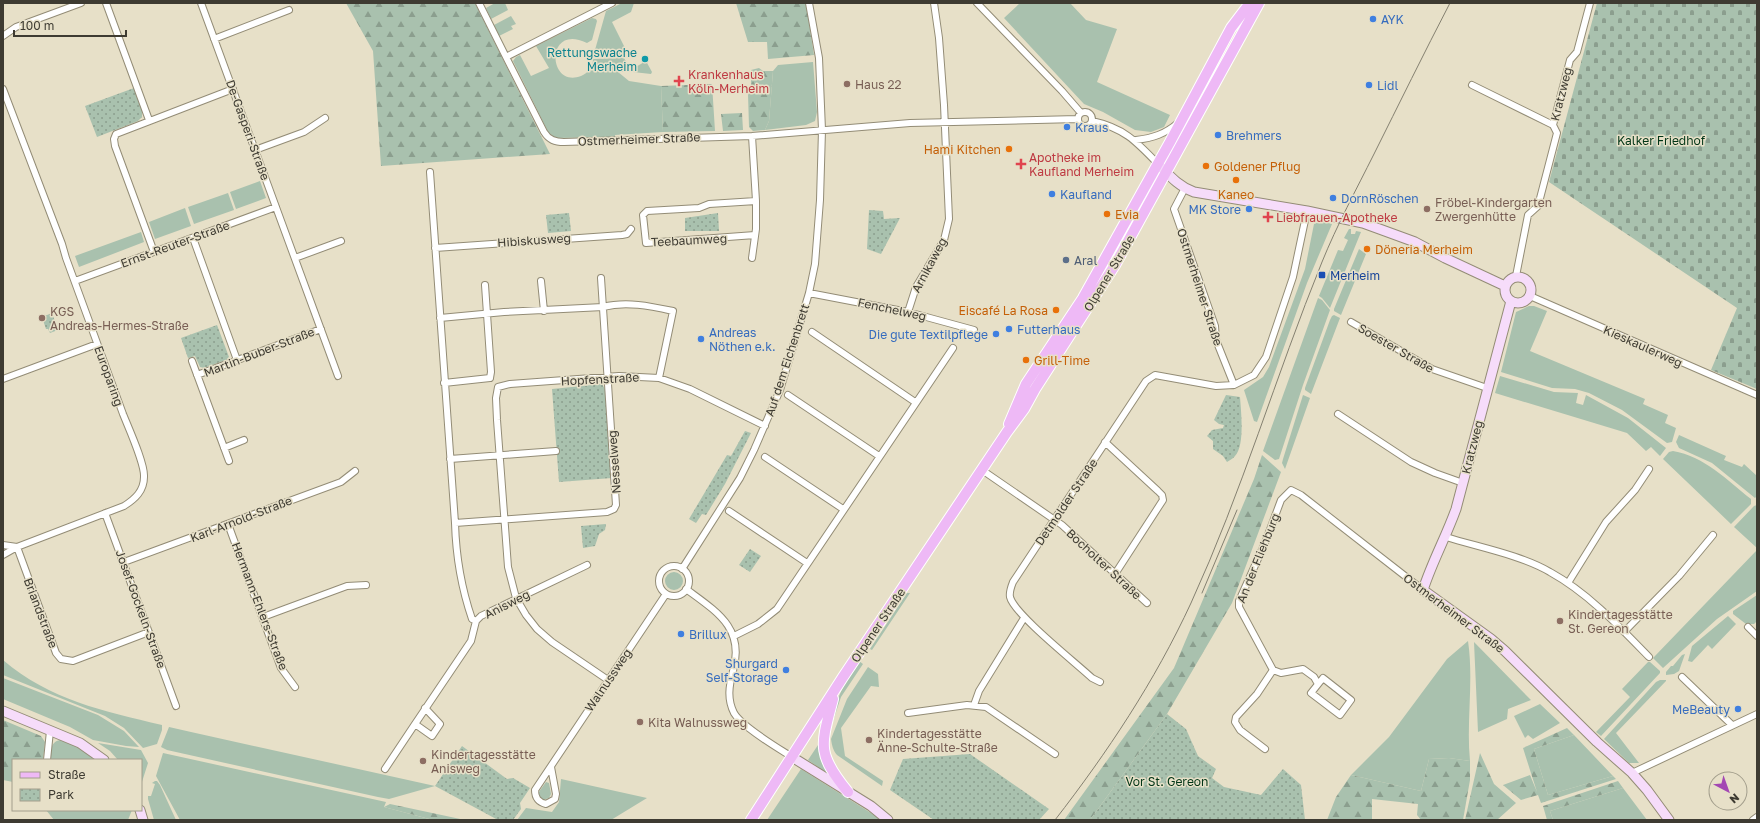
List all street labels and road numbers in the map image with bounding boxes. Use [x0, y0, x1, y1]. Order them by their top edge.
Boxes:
street label: Kratzweg [1547, 66, 1575, 122]
street label: De-Gasperi-Straße [223, 78, 273, 182]
street label: Ostmerheimer Straße [577, 129, 701, 149]
street label: Ernst-Reuter-Straße [118, 217, 232, 271]
street label: Ostmerheimer Straße [1174, 226, 1226, 348]
street label: Hibiskusweg [497, 230, 571, 250]
street label: Teebaumweg [651, 231, 727, 249]
street label: Olpener Straße [1080, 232, 1138, 314]
street label: Arnikaweg [908, 235, 950, 295]
street label: Fenchelweg [856, 294, 928, 324]
street label: Auf dem Eichenbrett [762, 302, 812, 418]
street label: Soester Straße [1355, 320, 1437, 376]
street label: Kieskaulerweg [1601, 322, 1685, 370]
street label: Martin-Buber-Straße [201, 324, 317, 380]
street label: Europaring [91, 344, 127, 408]
street label: Hopfenstraße [560, 369, 640, 389]
street label: Kratzweg [1458, 419, 1486, 475]
street label: Nesselweg [604, 430, 624, 494]
street label: Detmolder Straße [1031, 456, 1101, 548]
street label: Karl-Arnold-Straße [188, 493, 294, 545]
street label: An der Fliehburg [1233, 511, 1283, 605]
street label: Bocholter Straße [1063, 525, 1145, 603]
street label: Hermann-Ehlers-Straße [229, 540, 291, 672]
street label: Josef-Gockeln-Straße [113, 548, 169, 670]
street label: Ostmerheimer Straße [1401, 570, 1508, 656]
street label: Briandstraße [21, 576, 61, 650]
street label: Olpener Straße [848, 585, 908, 665]
street label: Anisweg [482, 586, 532, 622]
street label: Walnussweg [581, 646, 635, 714]

